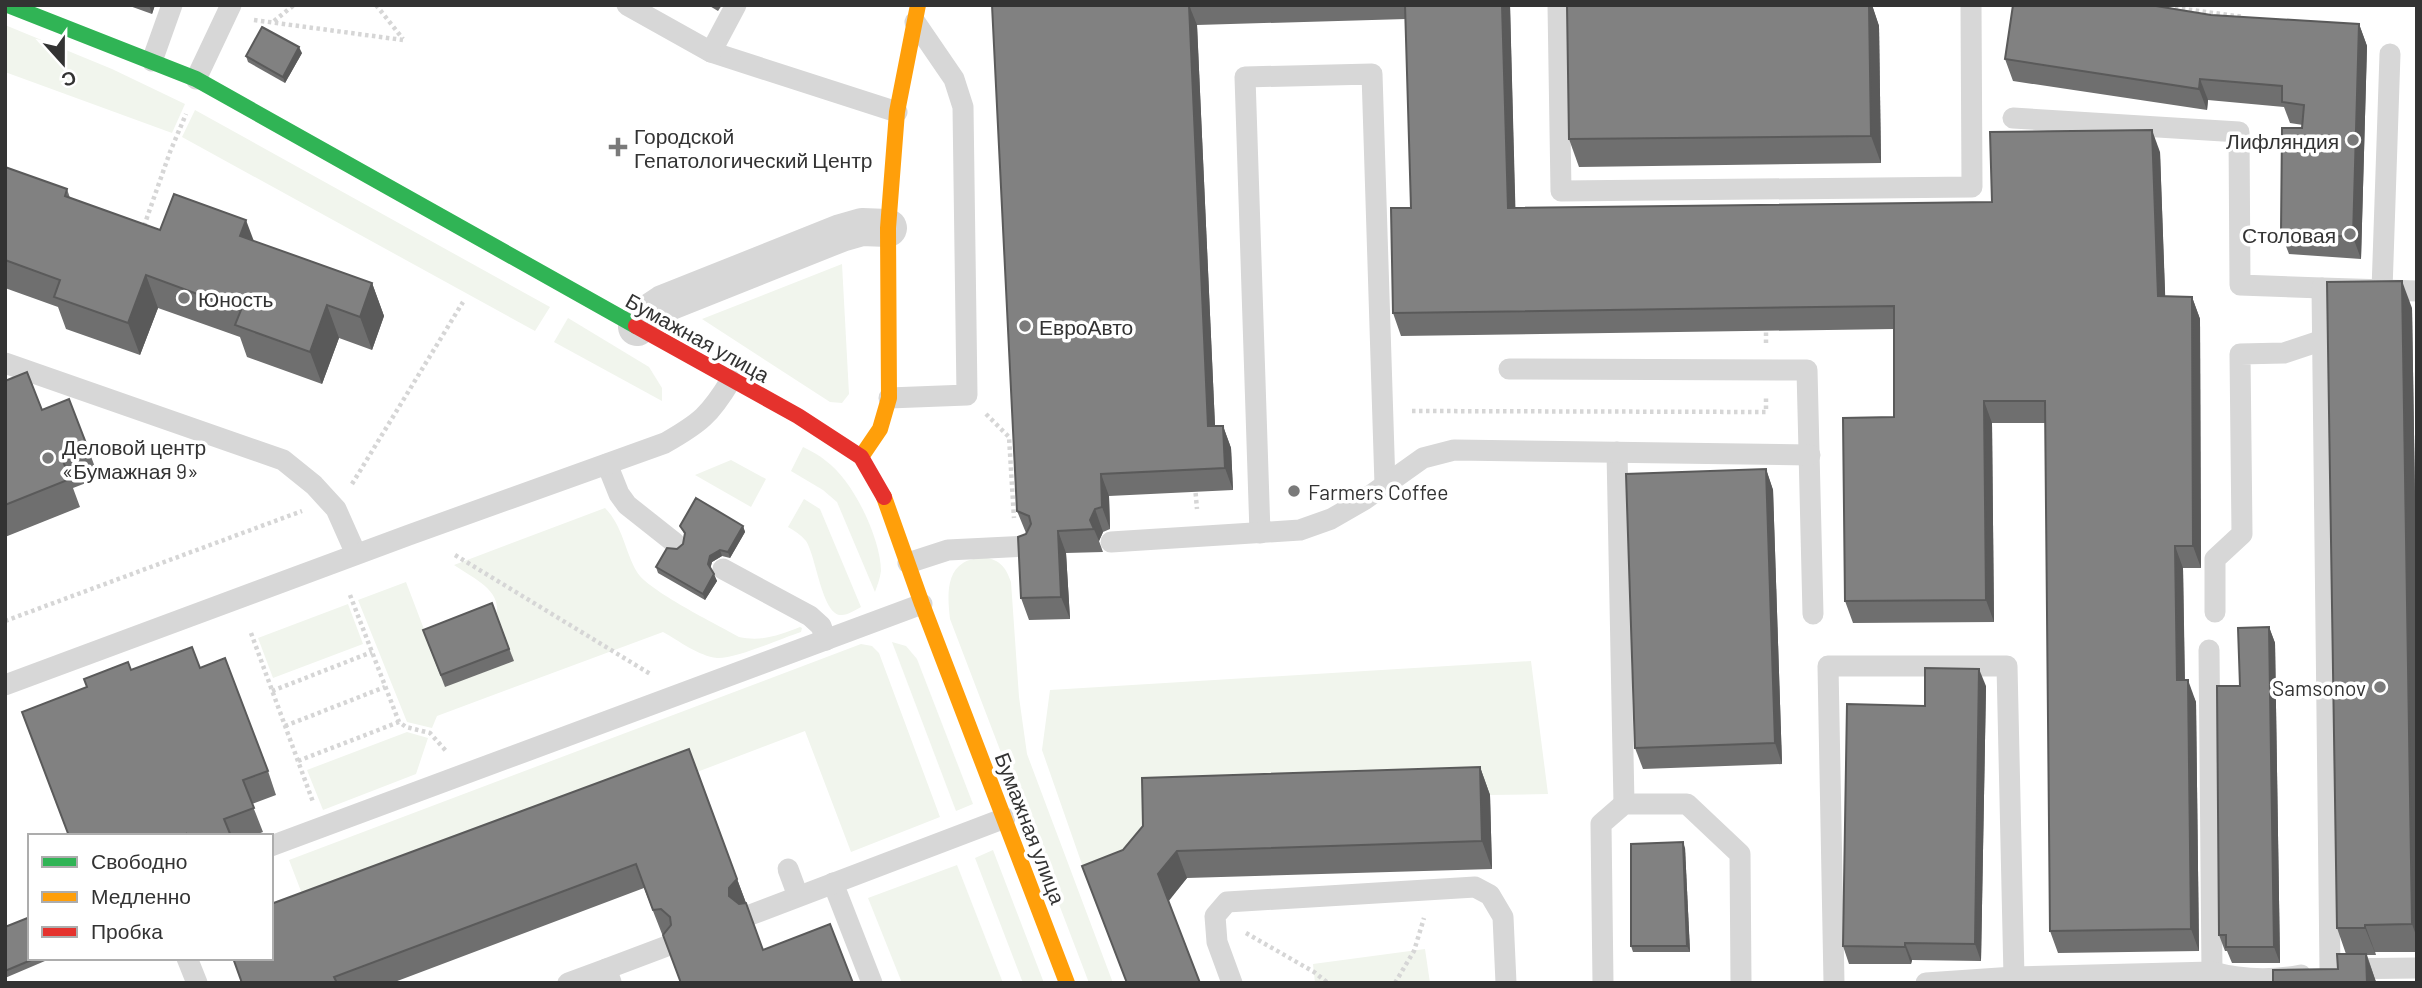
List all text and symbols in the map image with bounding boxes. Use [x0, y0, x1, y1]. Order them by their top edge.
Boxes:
north arrow [28, 28, 98, 98]
text: С [58, 66, 80, 93]
place label: Городской Гепатологический Центр [634, 123, 872, 172]
place label: Лифляндия [2226, 128, 2339, 153]
marker: Лифляндия [2345, 132, 2361, 148]
marker: Городской Гепатологический Центр [608, 137, 628, 157]
place label: Столовая [2242, 222, 2336, 247]
marker: Столовая [2342, 226, 2358, 242]
place label: Юность [198, 286, 274, 311]
street label: Бумажная улица [622, 287, 774, 387]
marker: Юность [176, 290, 192, 306]
place label: ЕвроАвто [1039, 314, 1133, 339]
marker: ЕвроАвто [1017, 318, 1033, 334]
place label: Деловой центр «Бумажная 9» [62, 434, 206, 483]
marker: Деловой центр «Бумажная 9» [40, 450, 56, 466]
place label: Farmers Coffee [1308, 479, 1448, 504]
marker: Farmers Coffee [1286, 483, 1302, 499]
place label: Samsonov [2272, 675, 2366, 700]
marker: Samsonov [2372, 679, 2388, 695]
street label: Бумажная улица [991, 749, 1072, 908]
legend [28, 834, 273, 960]
text: Свободно [91, 848, 188, 873]
text: Медленно [91, 883, 191, 908]
text: Пробка [91, 918, 163, 943]

